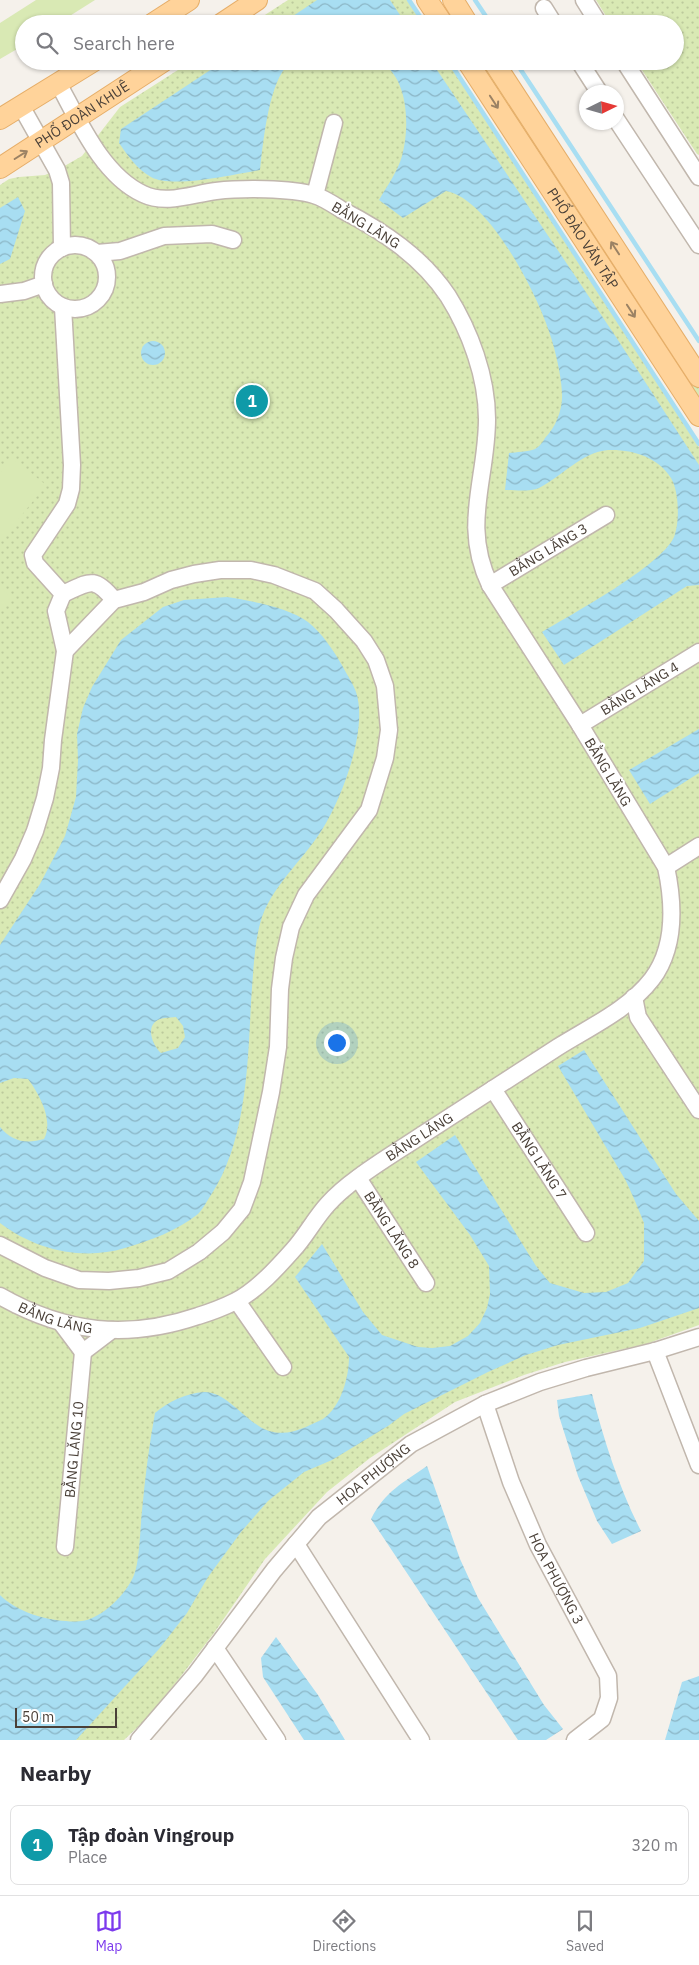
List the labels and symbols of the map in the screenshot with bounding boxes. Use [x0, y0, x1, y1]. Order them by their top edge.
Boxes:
street label: PHỐ ĐOÀN KHUÊ [31, 77, 133, 152]
north arrow [579, 85, 624, 130]
one-way arrow [489, 95, 499, 109]
one-way arrow [13, 150, 27, 160]
street label: PHỐ ĐÀO VĂN TẬP [543, 184, 623, 293]
street label: BẰNG LĂNG [328, 196, 405, 252]
one-way arrow [610, 242, 620, 256]
one-way arrow [626, 304, 636, 318]
pin: 1 [236, 382, 268, 420]
street label: BẰNG LĂNG 3 [506, 519, 591, 580]
street label: BẰNG LĂNG 4 [597, 658, 682, 719]
street label: BẰNG LĂNG [581, 733, 637, 810]
your location [324, 1030, 350, 1056]
street label: BẰNG LĂNG [382, 1108, 456, 1165]
street label: BẰNG LĂNG 7 [508, 1118, 571, 1202]
street label: BẰNG LĂNG 8 [360, 1188, 423, 1272]
street label: BẰNG LĂNG [15, 1298, 94, 1337]
street label: BẰNG LĂNG 10 [59, 1400, 87, 1499]
street label: HOA PHƯỢNG [333, 1439, 414, 1509]
street label: HOA PHƯỢNG 3 [525, 1530, 588, 1628]
scale bar [15, 1705, 118, 1728]

